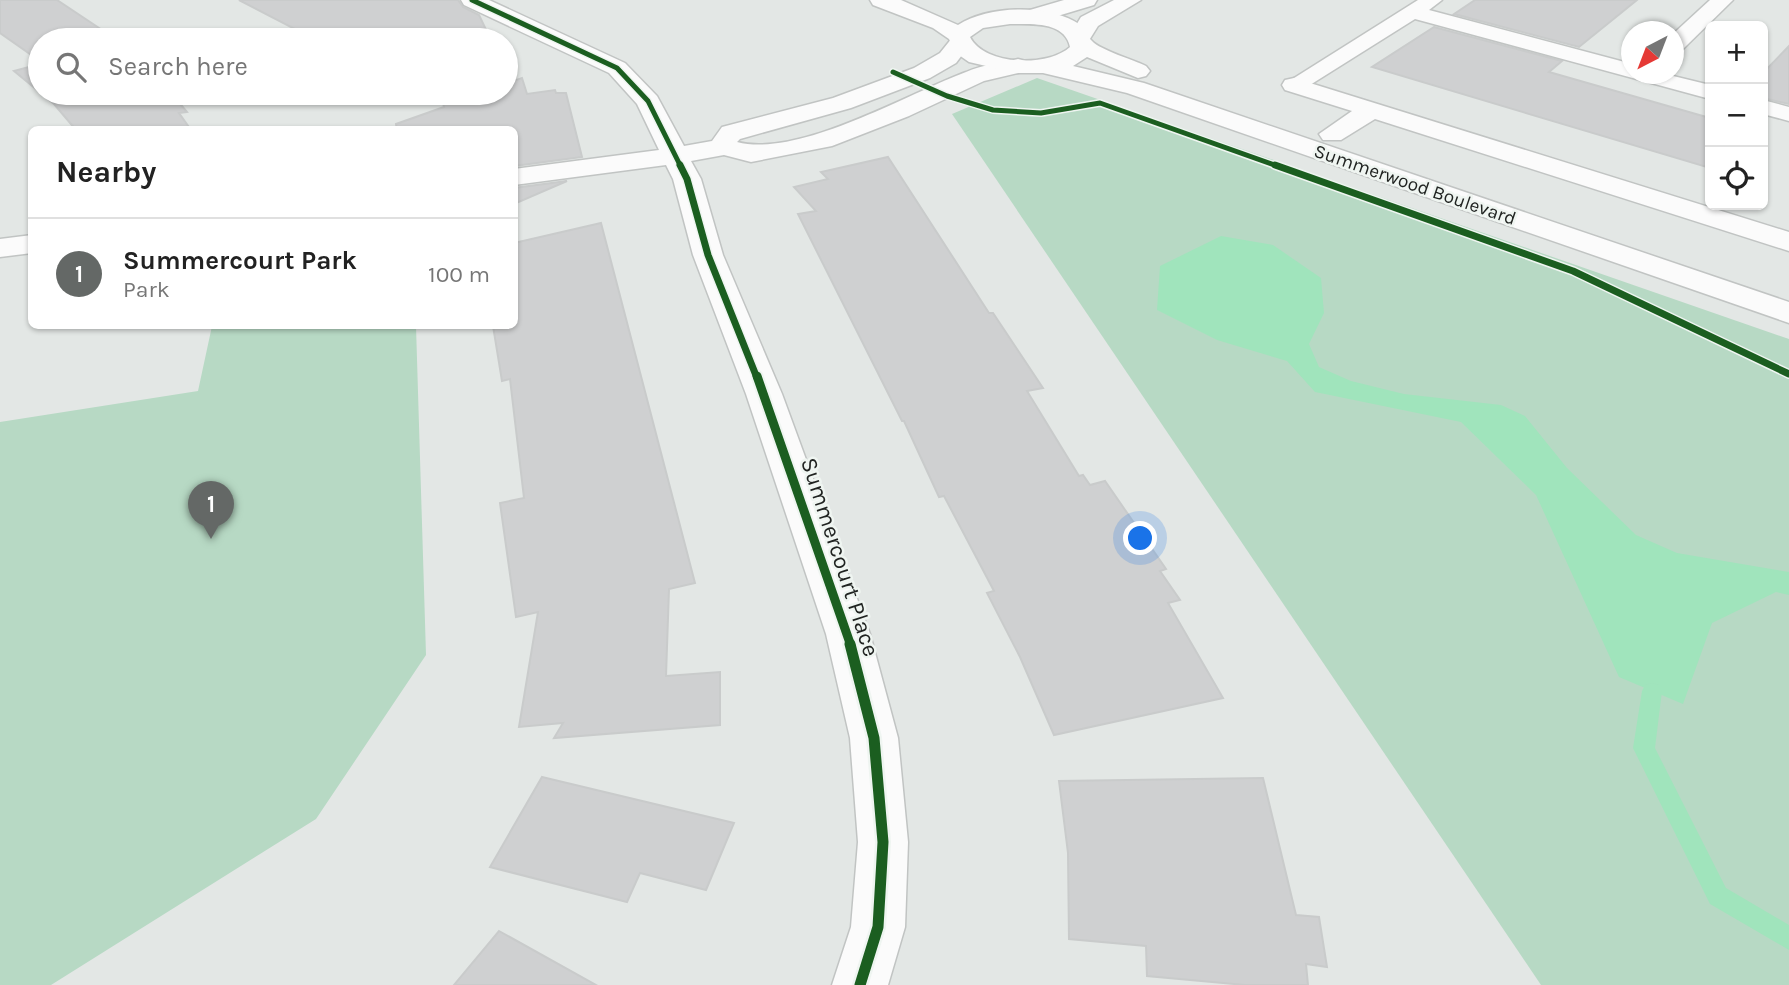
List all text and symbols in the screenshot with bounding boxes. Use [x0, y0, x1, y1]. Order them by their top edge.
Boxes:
north arrow [1621, 21, 1684, 84]
map controls [1705, 21, 1768, 210]
button: + [1705, 21, 1768, 84]
search box [28, 28, 518, 105]
icon: search [52, 48, 90, 86]
text: Search here [108, 51, 248, 82]
button: − [1705, 84, 1768, 147]
street label: Summerwood Boulevard [1311, 140, 1519, 230]
button: locate [1705, 147, 1768, 210]
text: Nearby [56, 154, 156, 190]
text: Summercourt Park [123, 245, 357, 276]
text: 1 [75, 261, 83, 288]
text: 100 m [428, 261, 490, 288]
text: Park [123, 276, 170, 303]
street label: Summercourt Place [795, 454, 885, 660]
pin: 1 [188, 481, 234, 539]
your location [1123, 521, 1157, 555]

